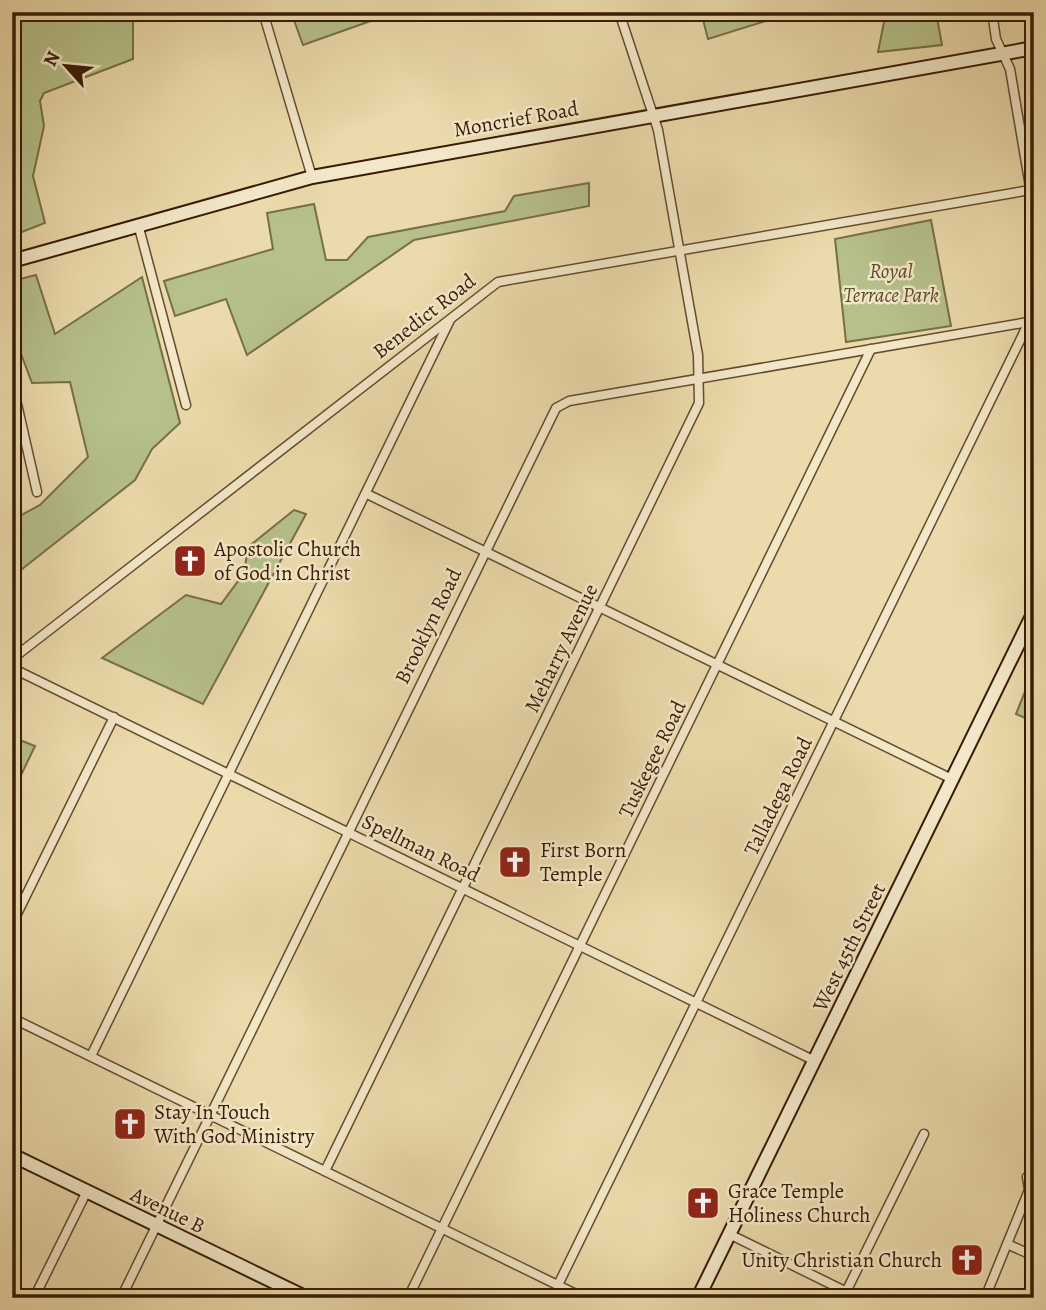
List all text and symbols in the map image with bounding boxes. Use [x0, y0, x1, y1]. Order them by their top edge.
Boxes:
north arrow [32, 32, 102, 102]
text: N [37, 47, 67, 71]
street label: Moncrief Road [451, 94, 581, 144]
park label: Royal Terrace Park [843, 257, 939, 309]
street label: Benedict Road [367, 266, 482, 365]
place label: Apostolic Church of God in Christ [213, 535, 361, 587]
church icon: Apostolic Church of God in Christ [171, 542, 209, 580]
street label: Brooklyn Road [388, 563, 468, 688]
street label: Meharry Avenue [518, 579, 604, 717]
street label: Tuskegee Road [612, 695, 693, 822]
street label: Talladega Road [737, 731, 819, 860]
street label: Spellman Road [357, 807, 486, 889]
place label: First Born Temple [540, 836, 626, 888]
church icon: First Born Temple [496, 843, 534, 881]
street label: West 45th Street [805, 878, 892, 1017]
place label: Stay In Touch With God Ministry [153, 1098, 315, 1150]
church icon: Stay In Touch With God Ministry [111, 1105, 149, 1143]
place label: Grace Temple Holiness Church [728, 1177, 871, 1229]
street label: Avenue B [125, 1180, 210, 1240]
church icon: Grace Temple Holiness Church [684, 1184, 722, 1222]
church icon: Unity Christian Church [948, 1241, 986, 1279]
place label: Unity Christian Church [741, 1246, 942, 1274]

